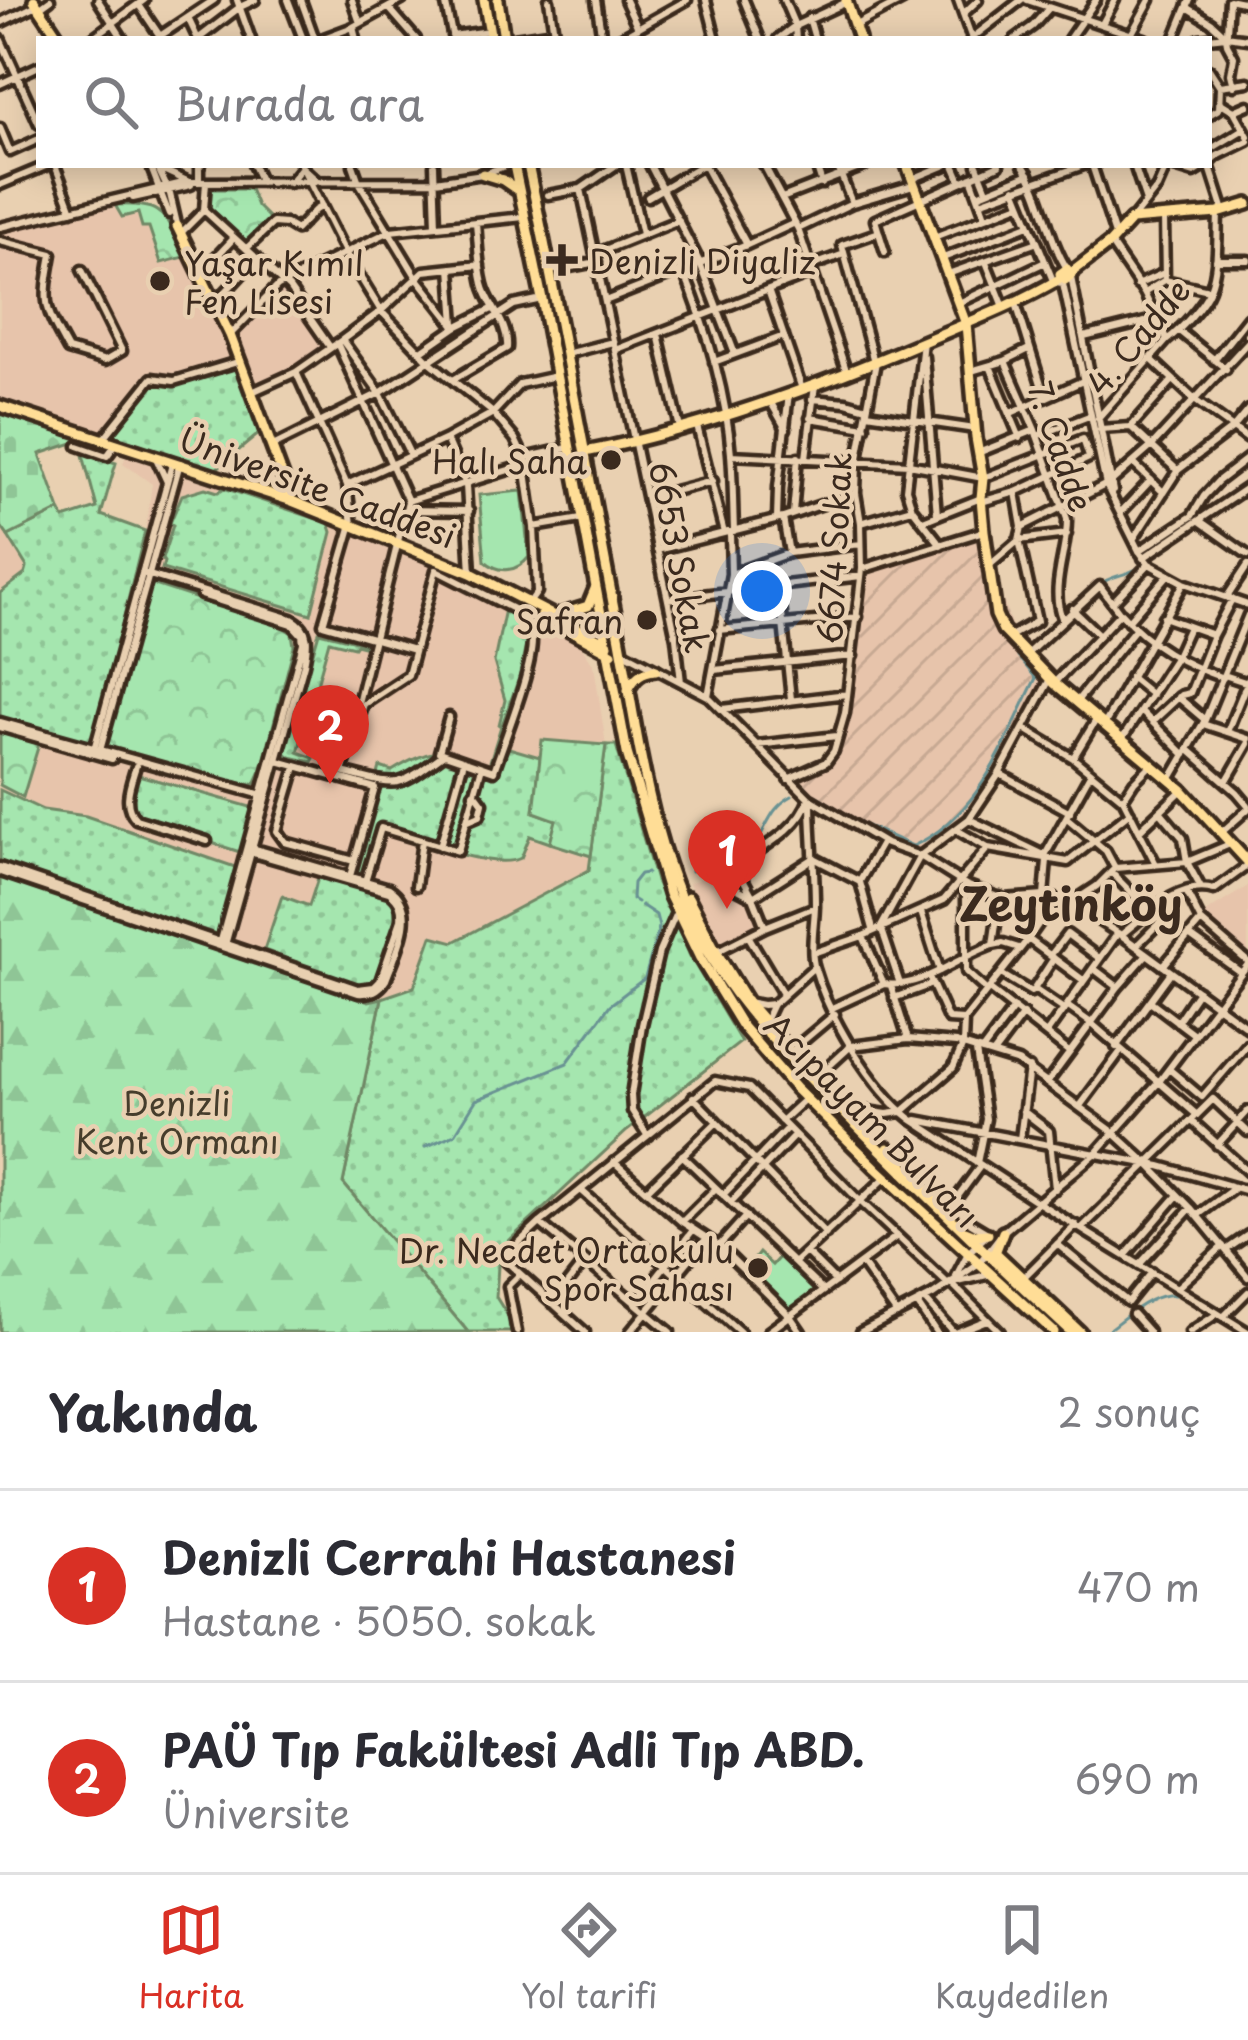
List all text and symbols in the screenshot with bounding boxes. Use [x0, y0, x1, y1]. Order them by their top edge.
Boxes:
search box [36, 36, 1212, 168]
text: Burada ara [174, 68, 424, 136]
icon: search [78, 69, 144, 135]
place label: Denizli Diyaliz [589, 235, 816, 285]
place label: Yaşar Kımıl Fen Lisesi [184, 237, 364, 325]
marker: Denizli Diyaliz [546, 244, 578, 276]
street label: 4. Cadde [1073, 266, 1201, 406]
marker: Yaşar Kımıl Fen Lisesi [147, 268, 173, 294]
street label: 7. Cadde [1016, 374, 1108, 518]
street label: Üniversite Caddesi [172, 413, 464, 559]
place label: Halı Saha [432, 435, 587, 485]
marker: Halı Saha [598, 447, 624, 473]
street label: 6674 Sokak [803, 451, 863, 645]
street label: 6653 Sokak [638, 457, 724, 657]
your location [732, 561, 792, 621]
place label: Safran [515, 595, 623, 645]
marker: Safran [634, 607, 660, 633]
pin: 2 [291, 685, 369, 784]
pin: 1 [688, 810, 766, 909]
district label: Zeytinköy [960, 868, 1182, 936]
street label: Acıpayam Bulvarı [754, 1000, 992, 1238]
park label: Denizli Kent Ormanı [75, 1077, 279, 1165]
place label: Dr. Necdet Ortaokulu Spor Sahası [399, 1224, 734, 1312]
marker: Dr. Necdet Ortaokulu Spor Sahası [745, 1255, 771, 1281]
text: Yakında [48, 1372, 258, 1449]
text: 2 sonuç [1057, 1381, 1200, 1440]
text: Denizli Cerrahi Hastanesi [162, 1522, 736, 1590]
text: 1 [78, 1556, 96, 1615]
text: 470 m [1077, 1556, 1200, 1615]
text: Hastane · 5050. sokak [162, 1590, 596, 1649]
text: PAÜ Tıp Fakültesi Adli Tıp ABD. [162, 1714, 865, 1782]
text: 2 [73, 1748, 101, 1807]
text: 690 m [1075, 1748, 1200, 1807]
text: Üniversite [162, 1782, 350, 1841]
tab: Harita [139, 1897, 243, 2019]
tab: Yol tarifi [521, 1897, 658, 2019]
tab: Kaydedilen [935, 1897, 1109, 2019]

